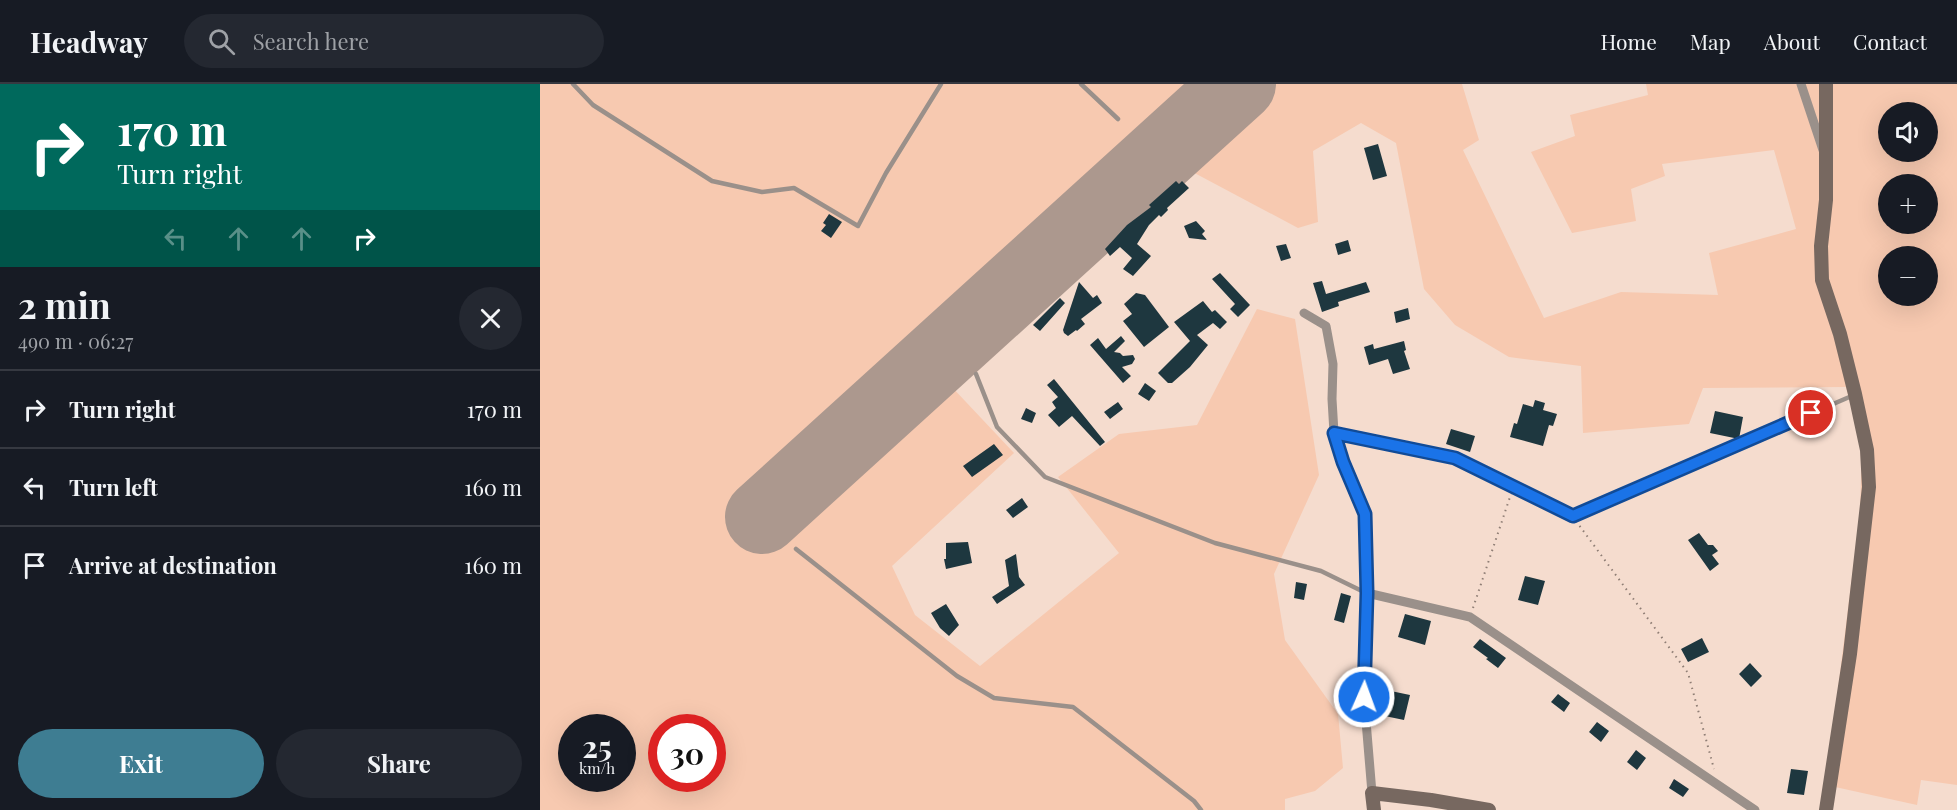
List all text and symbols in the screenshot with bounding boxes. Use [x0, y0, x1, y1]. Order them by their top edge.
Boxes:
search box [184, 14, 604, 68]
text: Headway [30, 23, 148, 60]
icon: search [205, 25, 238, 58]
text: Search here [253, 26, 369, 56]
text: Home [1601, 27, 1657, 55]
text: Map [1690, 27, 1731, 55]
text: About [1764, 27, 1820, 55]
text: Contact [1853, 27, 1927, 55]
text: 170 m [117, 101, 227, 157]
map controls [1878, 102, 1938, 306]
button: sound [1878, 102, 1938, 162]
icon: right [18, 108, 96, 186]
text: Turn right [117, 155, 242, 191]
button: + [1878, 174, 1938, 234]
icon: left [159, 222, 192, 255]
icon: ahead [222, 222, 255, 255]
icon: ahead [285, 222, 318, 255]
icon: right [348, 222, 381, 255]
button: − [1878, 246, 1938, 306]
text: 2 min [18, 280, 111, 328]
button: close [459, 287, 522, 350]
text: 490 m · 06:27 [18, 327, 133, 354]
pin [1785, 387, 1836, 438]
icon: right [18, 393, 51, 426]
text: Turn right [69, 394, 175, 424]
text: 170 m [467, 394, 522, 424]
icon: arrive [1794, 396, 1827, 429]
icon: left [18, 471, 51, 504]
text: Turn left [69, 472, 158, 502]
text: 160 m [464, 472, 522, 502]
icon: arrive [18, 549, 51, 582]
text: Arrive at destination [69, 550, 277, 580]
text: 160 m [464, 550, 522, 580]
position arrow [1332, 665, 1396, 729]
speed limit sign: 30 [648, 714, 726, 792]
text: 25 [582, 726, 612, 766]
button: Exit [18, 729, 264, 798]
button: Share [276, 729, 522, 798]
text: km/h [579, 758, 615, 778]

